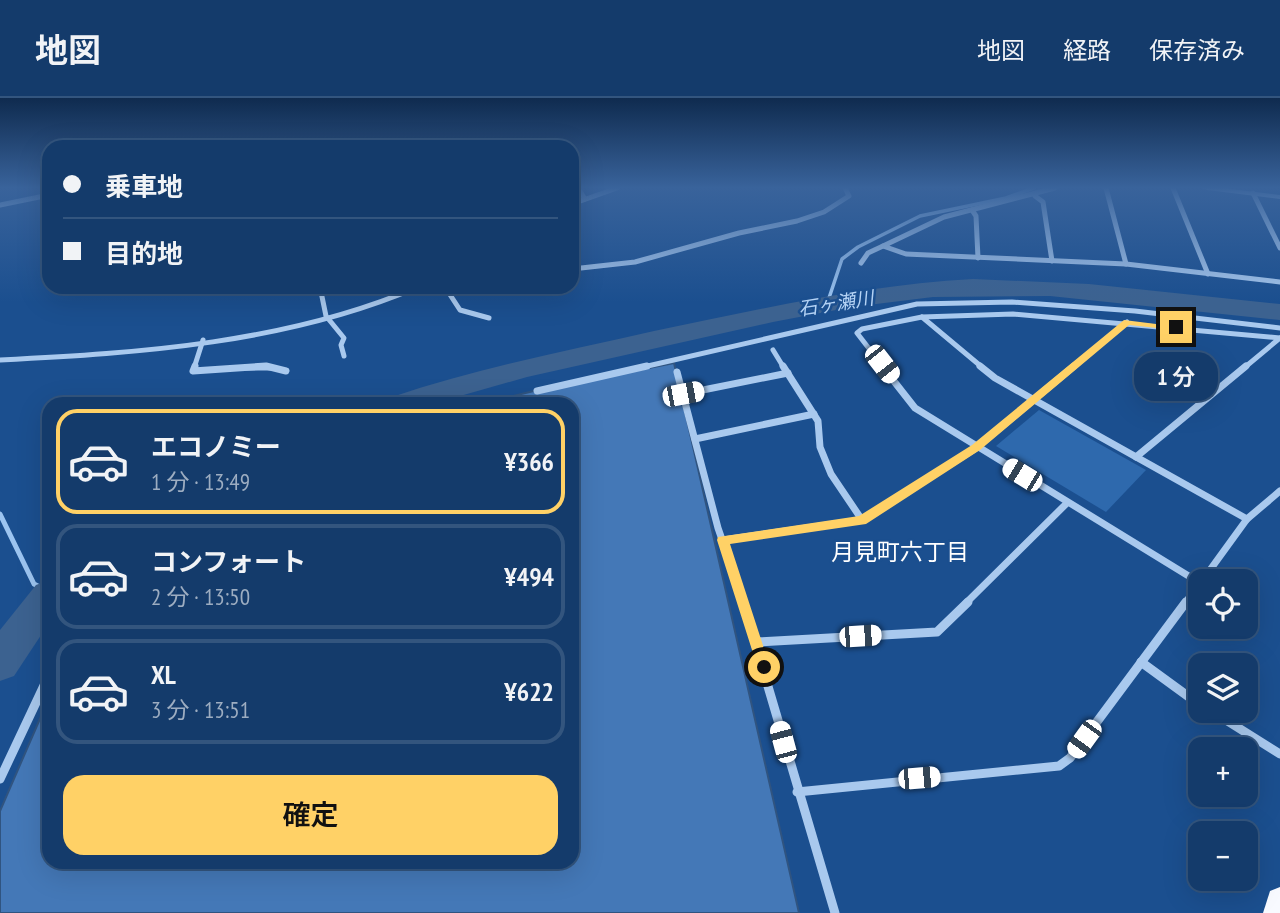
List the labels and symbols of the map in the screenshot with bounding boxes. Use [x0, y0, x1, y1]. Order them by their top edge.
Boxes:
water label: 石ヶ瀬川 [797, 285, 877, 321]
route end [1160, 311, 1192, 343]
car [861, 341, 904, 387]
callout: 1 分 [1134, 352, 1218, 400]
car [661, 380, 706, 408]
car [999, 455, 1046, 495]
district label: 月見町六丁目 [831, 537, 969, 566]
car [839, 624, 882, 648]
route start [748, 651, 780, 683]
car [1064, 716, 1105, 762]
car [768, 719, 799, 765]
car [898, 766, 941, 790]

